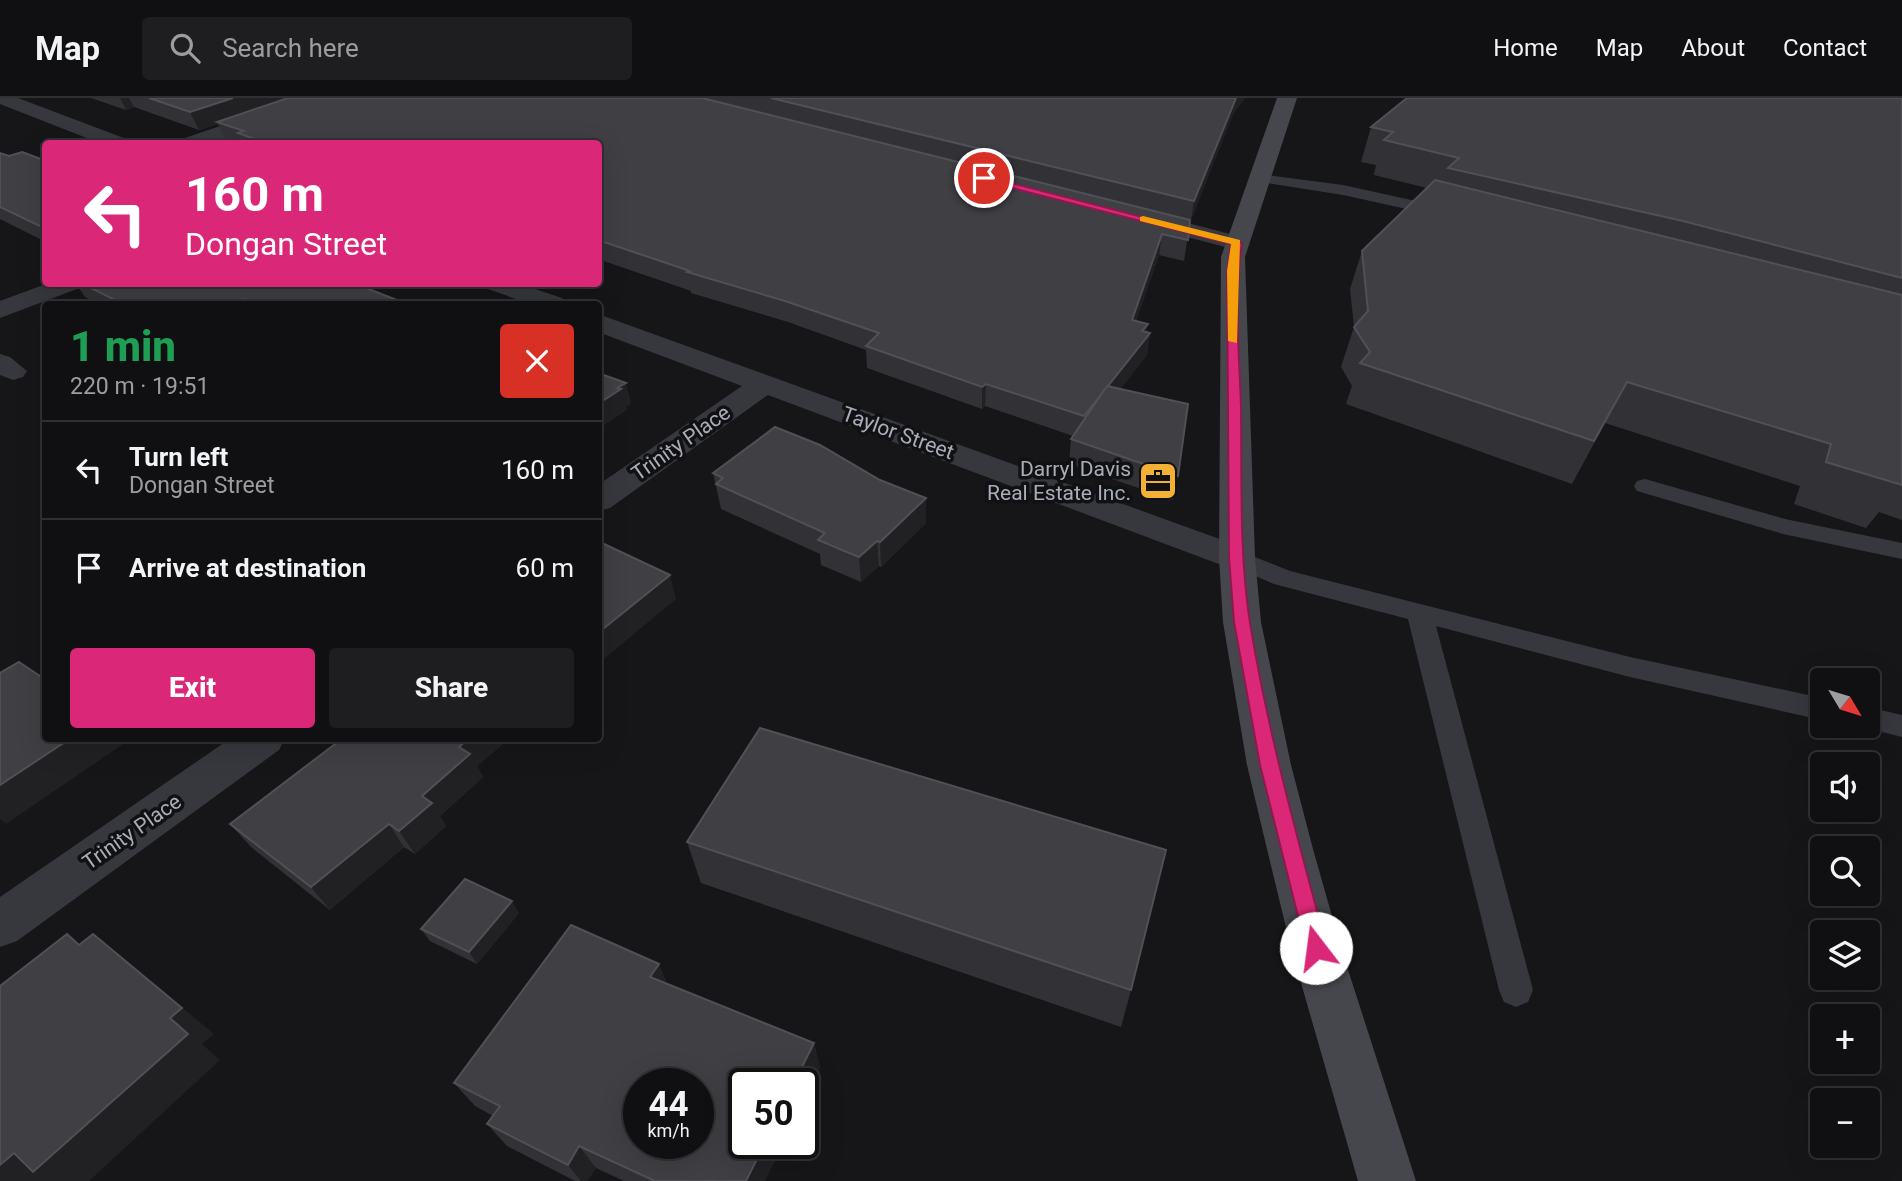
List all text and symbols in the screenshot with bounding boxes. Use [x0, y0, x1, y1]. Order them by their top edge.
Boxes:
search box [142, 17, 632, 80]
text: Map [35, 29, 100, 68]
icon: search [166, 29, 204, 67]
text: Search here [222, 33, 359, 63]
text: Home [1493, 34, 1558, 62]
text: Map [1596, 34, 1643, 62]
text: About [1681, 34, 1745, 62]
text: Contact [1783, 34, 1867, 62]
pin [954, 148, 1014, 208]
icon: arrive [965, 159, 1003, 197]
text: 160 m [185, 166, 324, 223]
icon: left [70, 168, 161, 259]
text: Dongan Street [185, 225, 387, 263]
text: 1 min [70, 322, 176, 371]
button: close [500, 324, 574, 398]
text: 220 m · 19:51 [70, 373, 209, 400]
street label: Trinity Place [627, 400, 735, 486]
street label: Taylor Street [839, 402, 957, 464]
text: Turn left [129, 442, 228, 472]
icon: left [70, 451, 108, 489]
text: 160 m [501, 455, 574, 485]
place label: Darryl Davis Real Estate Inc. [987, 457, 1131, 505]
office icon: Darryl Davis Real Estate Inc. [1137, 460, 1179, 502]
text: Dongan Street [129, 472, 274, 499]
icon: arrive [70, 549, 108, 587]
text: Arrive at destination [129, 553, 366, 583]
text: 60 m [516, 553, 574, 583]
button: Exit [70, 648, 315, 728]
button: Share [329, 648, 574, 728]
north arrow [1810, 668, 1880, 738]
map controls [1810, 668, 1880, 1158]
button: sound [1810, 752, 1880, 822]
street label: Trinity Place [78, 789, 186, 875]
button: search [1810, 836, 1880, 906]
position arrow [1279, 911, 1353, 985]
button: layers [1810, 920, 1880, 990]
button: + [1810, 1004, 1880, 1074]
speed limit sign: 50 [728, 1068, 819, 1159]
text: 44 [648, 1084, 689, 1125]
button: − [1810, 1088, 1880, 1158]
text: km/h [647, 1120, 690, 1141]

